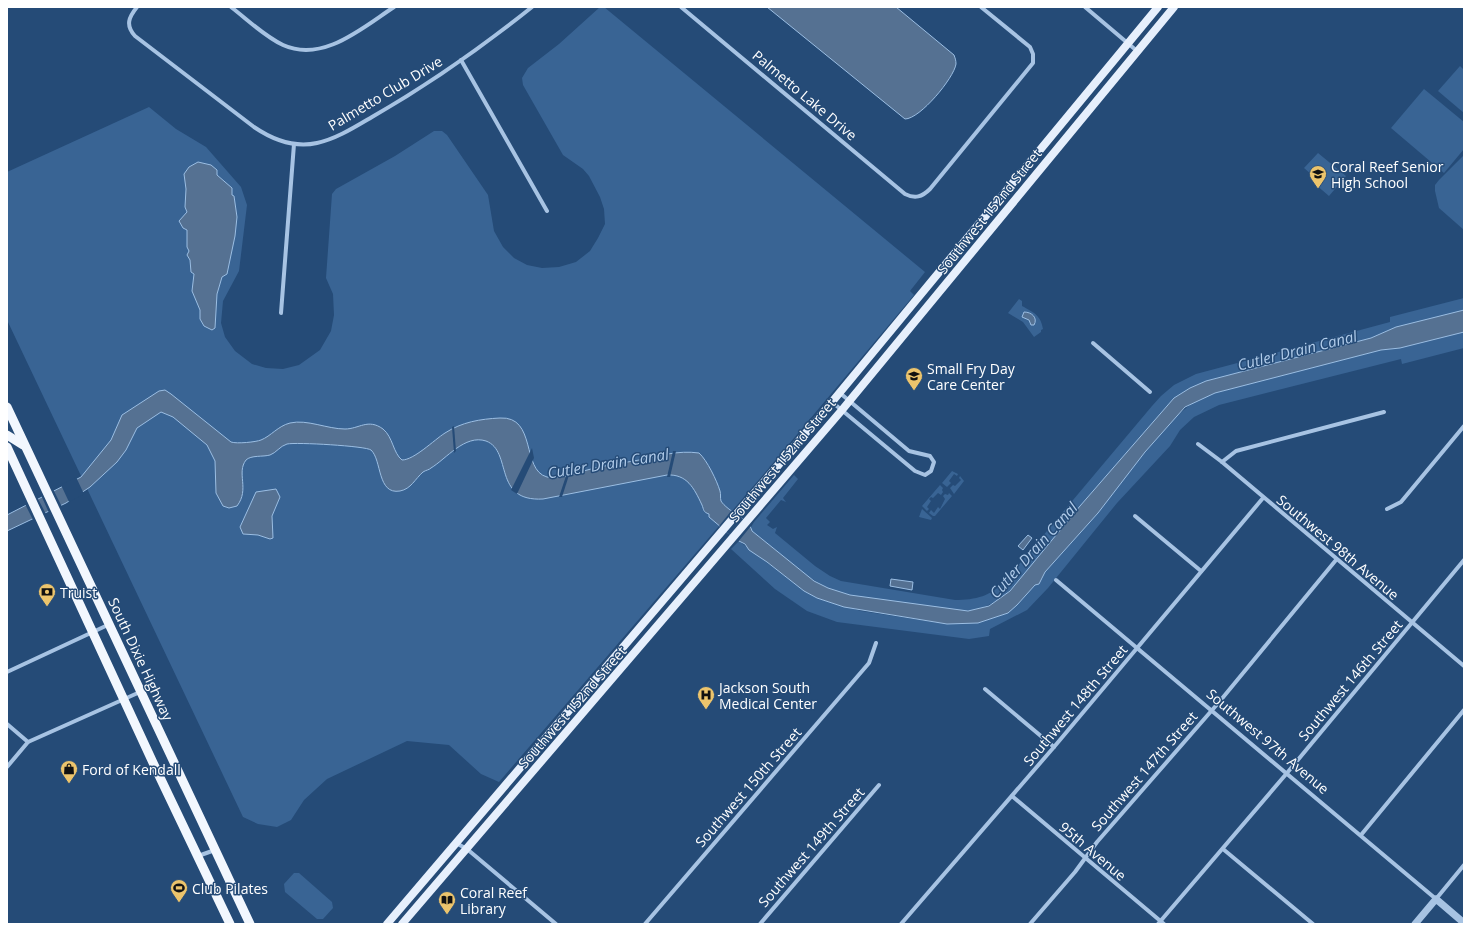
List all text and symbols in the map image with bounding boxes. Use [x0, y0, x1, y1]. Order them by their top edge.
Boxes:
street label: Palmetto Lake Drive [749, 46, 861, 144]
street label: Palmetto Club Drive [324, 51, 446, 135]
street label: Southwest 152nd Street [932, 144, 1046, 278]
place label: Coral Reef Senior High School [1331, 157, 1444, 192]
school or university icon: Coral Reef Senior High School [1308, 164, 1328, 189]
water label: Cutler Drain Canal [1235, 325, 1360, 375]
place label: Small Fry Day Care Center [927, 359, 1016, 394]
school or university icon: Small Fry Day Care Center [904, 366, 924, 391]
street label: Southwest 152nd Street [725, 394, 839, 526]
water label: Cutler Drain Canal [546, 443, 671, 482]
street label: Southwest 98th Avenue [1273, 490, 1403, 604]
water label: Cutler Drain Canal [985, 497, 1082, 602]
bank icon: Truist [37, 582, 57, 607]
place label: Truist [60, 583, 97, 602]
street label: South Dixie Highway [104, 594, 178, 724]
street label: Southwest 146th Street [1294, 615, 1406, 745]
street label: Southwest 148th Street [1019, 640, 1131, 770]
street label: Southwest 152nd Street [514, 642, 630, 772]
place label: Jackson South Medical Center [717, 678, 817, 713]
street label: Southwest 97th Avenue [1203, 684, 1333, 798]
hospital icon: Jackson South Medical Center [696, 685, 716, 710]
street label: Southwest 147th Street [1087, 707, 1201, 835]
street label: Southwest 150th Street [691, 723, 805, 851]
shop icon: Ford of Kendall [59, 759, 79, 784]
place label: Ford of Kendall [82, 760, 181, 779]
street label: Southwest 149th Street [754, 783, 868, 911]
street label: 95th Avenue [1055, 817, 1131, 885]
sports icon: Club Pilates [169, 878, 189, 903]
place label: Club Pilates [192, 879, 268, 898]
place label: Coral Reef Library [460, 883, 528, 918]
library icon: Coral Reef Library [437, 890, 457, 915]

